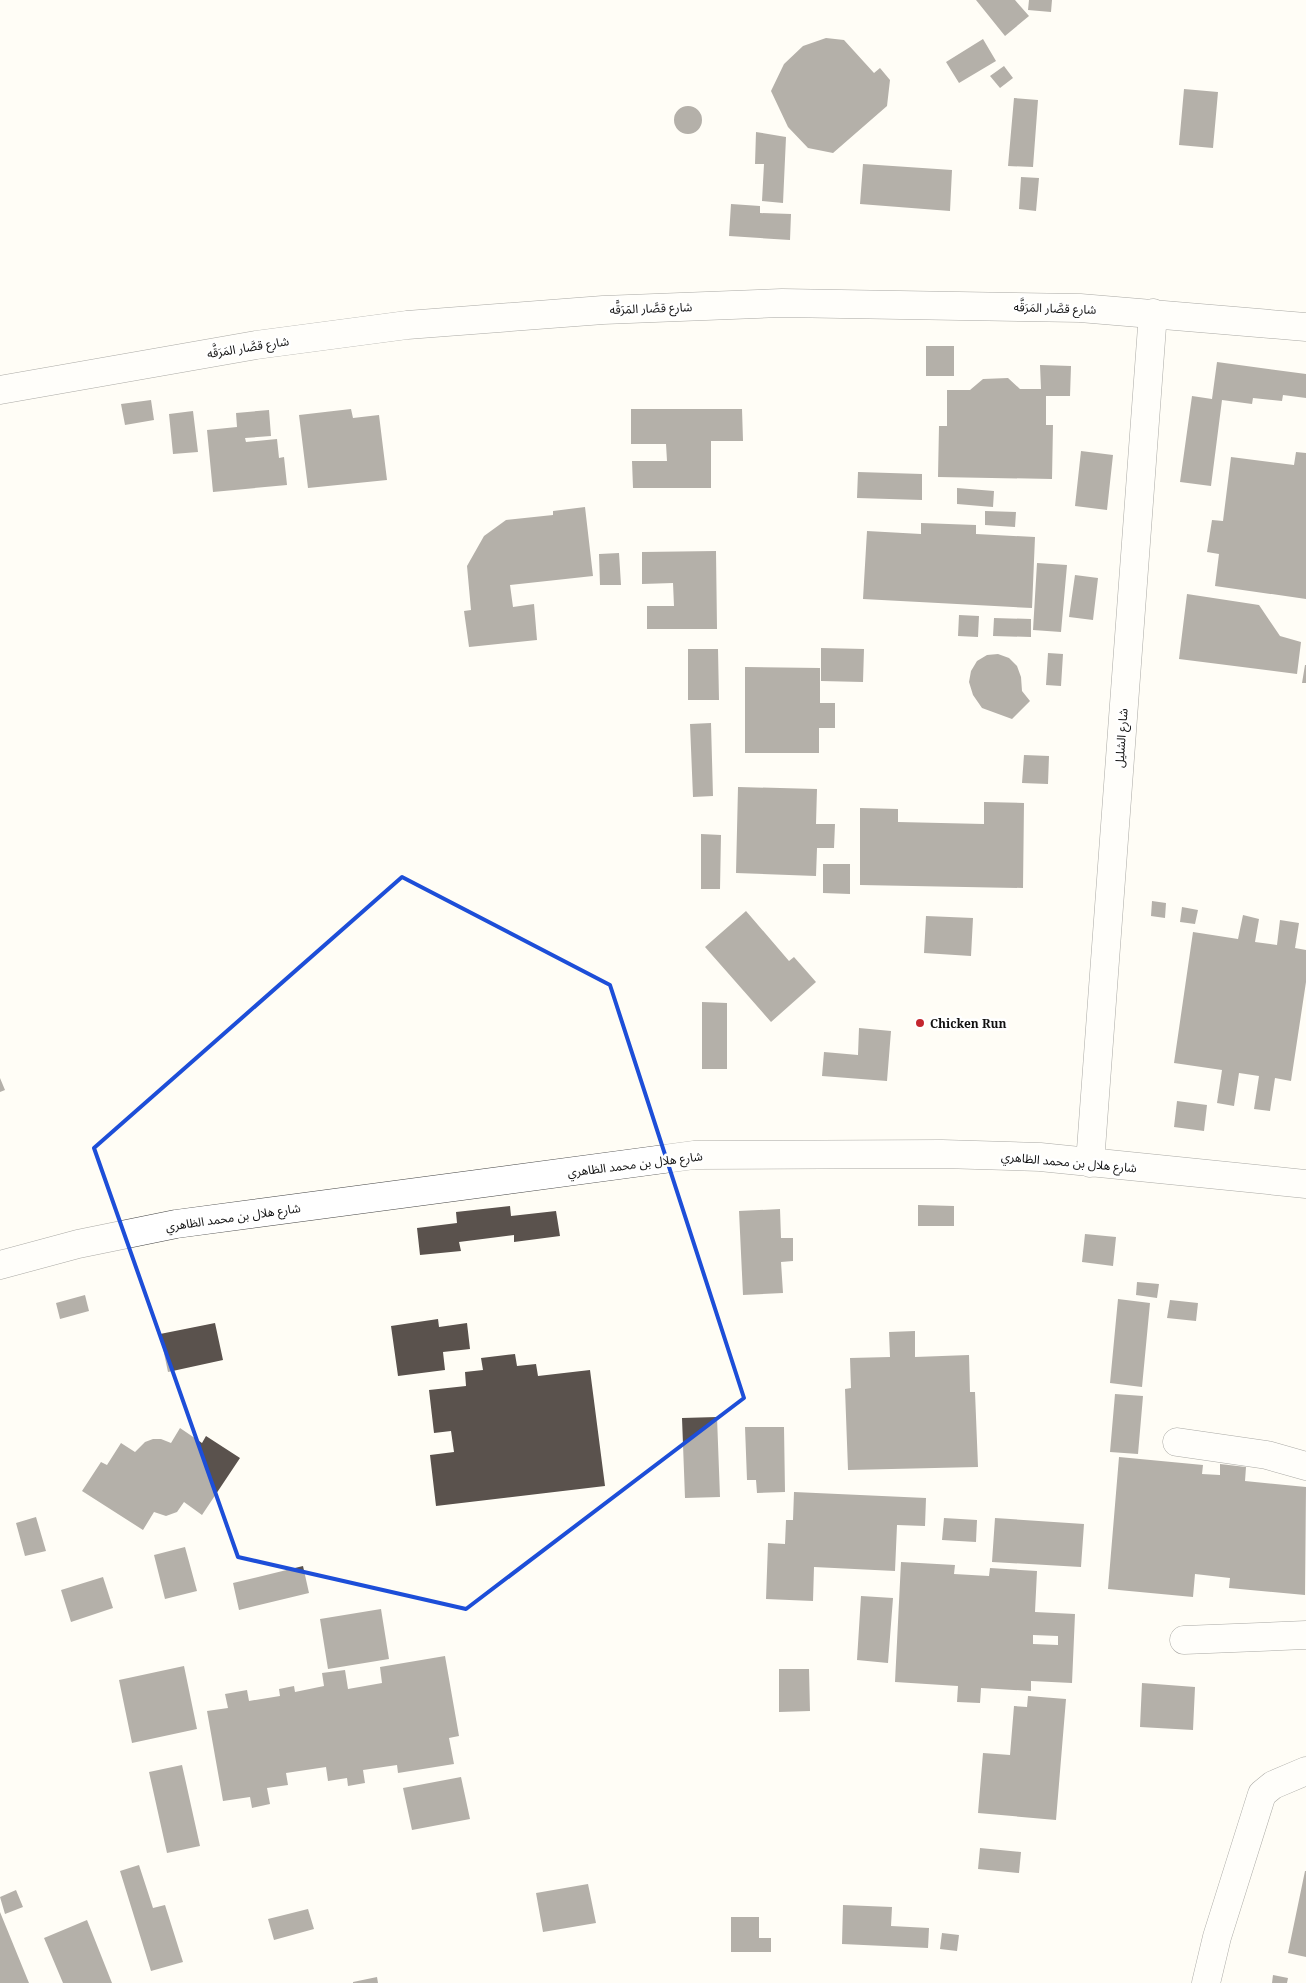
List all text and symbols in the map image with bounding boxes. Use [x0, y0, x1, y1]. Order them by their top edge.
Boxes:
street label: شارع قصَّار المَرَقَّه [609, 297, 693, 319]
street label: شارع قصَّار المَرَقَّه [1013, 297, 1097, 319]
street label: شارع قصَّار المَرَقَّه [206, 331, 290, 363]
street label: شارع الشليل [1110, 708, 1133, 768]
place label: Chicken Run [930, 1015, 1007, 1032]
marker: Chicken Run [914, 1017, 926, 1029]
street label: شارع هلال بن محمد الظاهري [566, 1147, 704, 1183]
street label: شارع هلال بن محمد الظاهري [1000, 1148, 1138, 1178]
street label: شارع هلال بن محمد الظاهري [164, 1199, 302, 1237]

